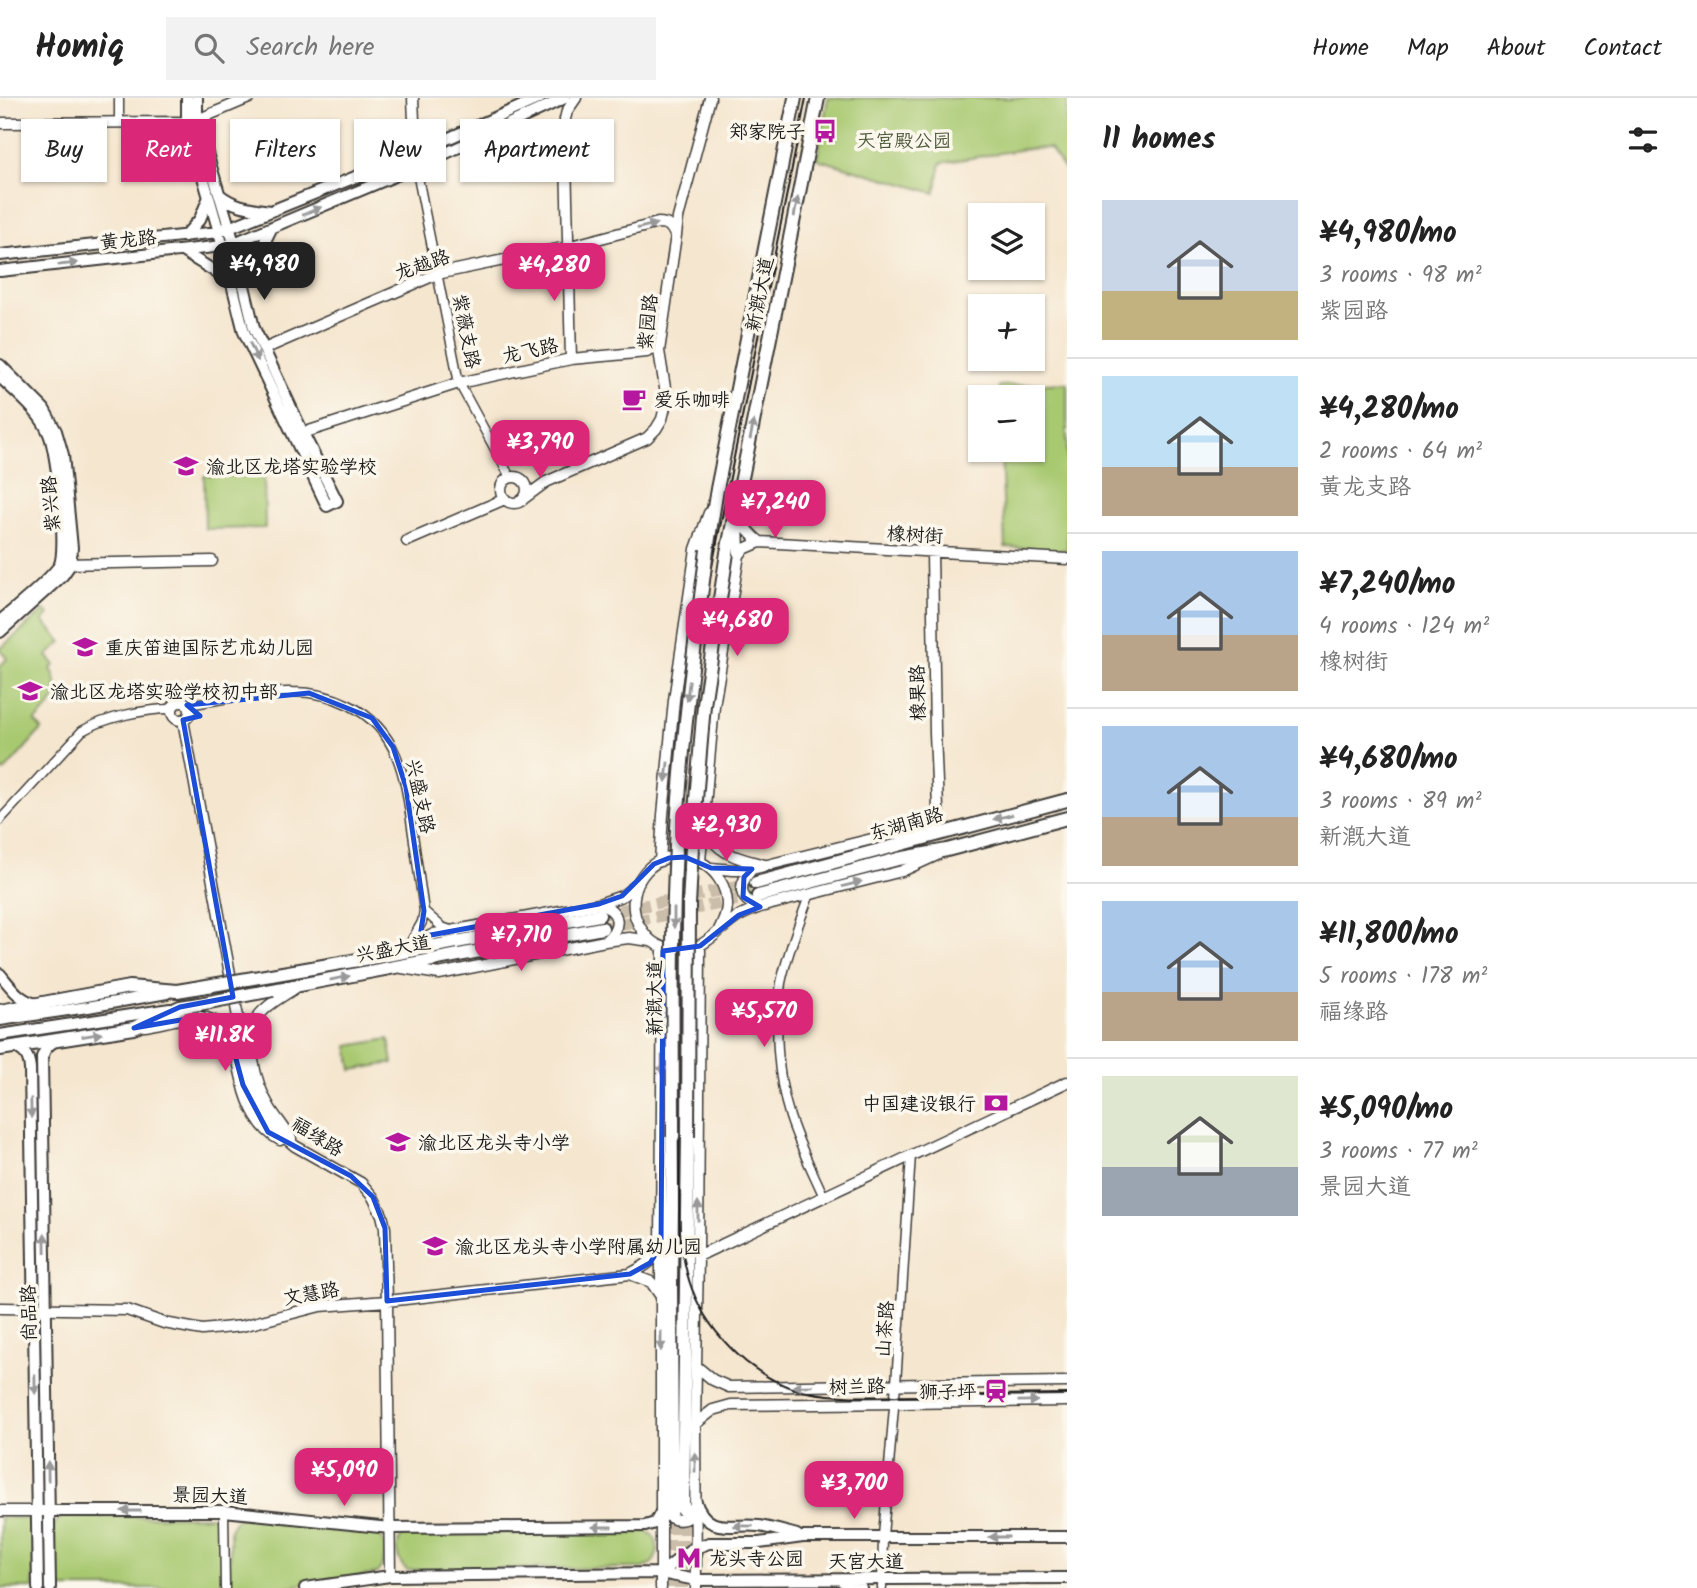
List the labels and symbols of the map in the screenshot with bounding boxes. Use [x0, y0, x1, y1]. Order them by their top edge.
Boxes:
bus stop icon: 郑家院子 [811, 117, 839, 145]
place label: 郑家院子 [729, 118, 805, 148]
park label: 天宫殿公园 [856, 127, 952, 157]
one-way arrow [791, 196, 802, 218]
one-way arrow [302, 205, 323, 216]
one-way arrow [636, 220, 658, 231]
street label: 黄龙路 [98, 223, 158, 259]
pin: ¥4,980 [207, 242, 321, 302]
street label: 龙越路 [391, 242, 454, 289]
pin: ¥4,280 [497, 244, 611, 303]
street label: 新溉大道 [739, 254, 783, 335]
one-way arrow [57, 258, 79, 269]
street label: 紫薇支路 [443, 291, 487, 372]
street label: 紫园路 [631, 292, 667, 352]
street label: 龙飞路 [499, 331, 561, 373]
one-way arrow [249, 342, 260, 363]
cafe icon: 爱乐咖啡 [620, 385, 648, 413]
place label: 爱乐咖啡 [654, 386, 730, 416]
one-way arrow [746, 419, 757, 441]
pin: ¥3,790 [483, 420, 597, 480]
school or university icon: 渝北区龙塔实验学校 [172, 452, 200, 480]
place label: 渝北区龙塔实验学校 [206, 453, 377, 483]
street label: 紫兴路 [35, 474, 69, 534]
pin: ¥7,240 [718, 480, 832, 540]
street label: 橡树街 [886, 520, 944, 552]
pin: ¥4,680 [680, 598, 794, 658]
school or university icon: 重庆笛迪国际艺术幼儿园 [71, 633, 99, 661]
place label: 重庆笛迪国际艺术幼儿园 [105, 634, 314, 664]
street label: 橡果路 [904, 664, 934, 722]
school or university icon: 渝北区龙塔实验学校初中部 [16, 677, 44, 705]
place label: 渝北区龙塔实验学校初中部 [50, 678, 278, 708]
one-way arrow [683, 680, 694, 702]
street label: 兴盛支路 [396, 756, 442, 837]
one-way arrow [661, 762, 672, 784]
street label: 东湖南路 [866, 800, 947, 850]
pin: ¥2,930 [669, 804, 783, 863]
one-way arrow [992, 812, 1014, 823]
one-way arrow [841, 878, 863, 889]
one-way arrow [668, 907, 680, 929]
pin: ¥7,710 [464, 914, 578, 973]
street label: 兴盛大道 [353, 928, 434, 972]
street label: 新溉大道 [641, 960, 671, 1036]
one-way arrow [329, 972, 351, 983]
pin: ¥5,570 [707, 990, 821, 1049]
pin: ¥11.8K [168, 1014, 282, 1073]
one-way arrow [81, 1029, 103, 1040]
one-way arrow [656, 1054, 668, 1076]
bank icon: 中国建设银行 [982, 1089, 1010, 1117]
place label: 中国建设银行 [862, 1090, 976, 1120]
one-way arrow [25, 1097, 37, 1119]
street label: 福缘路 [285, 1110, 349, 1166]
school or university icon: 渝北区龙头寺小学 [384, 1128, 412, 1156]
place label: 渝北区龙头寺小学 [418, 1129, 570, 1159]
one-way arrow [692, 1199, 704, 1221]
one-way arrow [39, 1232, 50, 1254]
school or university icon: 渝北区龙头寺小学附属幼儿园 [421, 1232, 449, 1260]
place label: 渝北区龙头寺小学附属幼儿园 [455, 1233, 702, 1263]
street label: 文慧路 [281, 1275, 342, 1315]
street label: 尚品路 [15, 1284, 45, 1342]
street label: 山茶路 [869, 1300, 903, 1359]
one-way arrow [655, 1331, 667, 1353]
street label: 树兰路 [828, 1373, 886, 1403]
one-way arrow [29, 1374, 41, 1396]
station icon: 狮子坪 [982, 1377, 1010, 1405]
place label: 狮子坪 [919, 1378, 976, 1408]
one-way arrow [792, 1380, 814, 1391]
one-way arrow [1017, 1395, 1039, 1407]
pin: ¥5,090 [287, 1448, 401, 1508]
one-way arrow [689, 1451, 701, 1473]
one-way arrow [42, 1460, 54, 1482]
pin: ¥3,700 [797, 1462, 911, 1521]
street label: 景园大道 [171, 1481, 248, 1513]
one-way arrow [119, 1505, 141, 1517]
one-way arrow [732, 1520, 754, 1532]
one-way arrow [591, 1521, 613, 1533]
one-way arrow [988, 1531, 1010, 1543]
metro station icon: 龙头寺公园 [675, 1544, 703, 1572]
place label: 龙头寺公园 [709, 1545, 804, 1575]
street label: 天宫大道 [828, 1548, 904, 1578]

